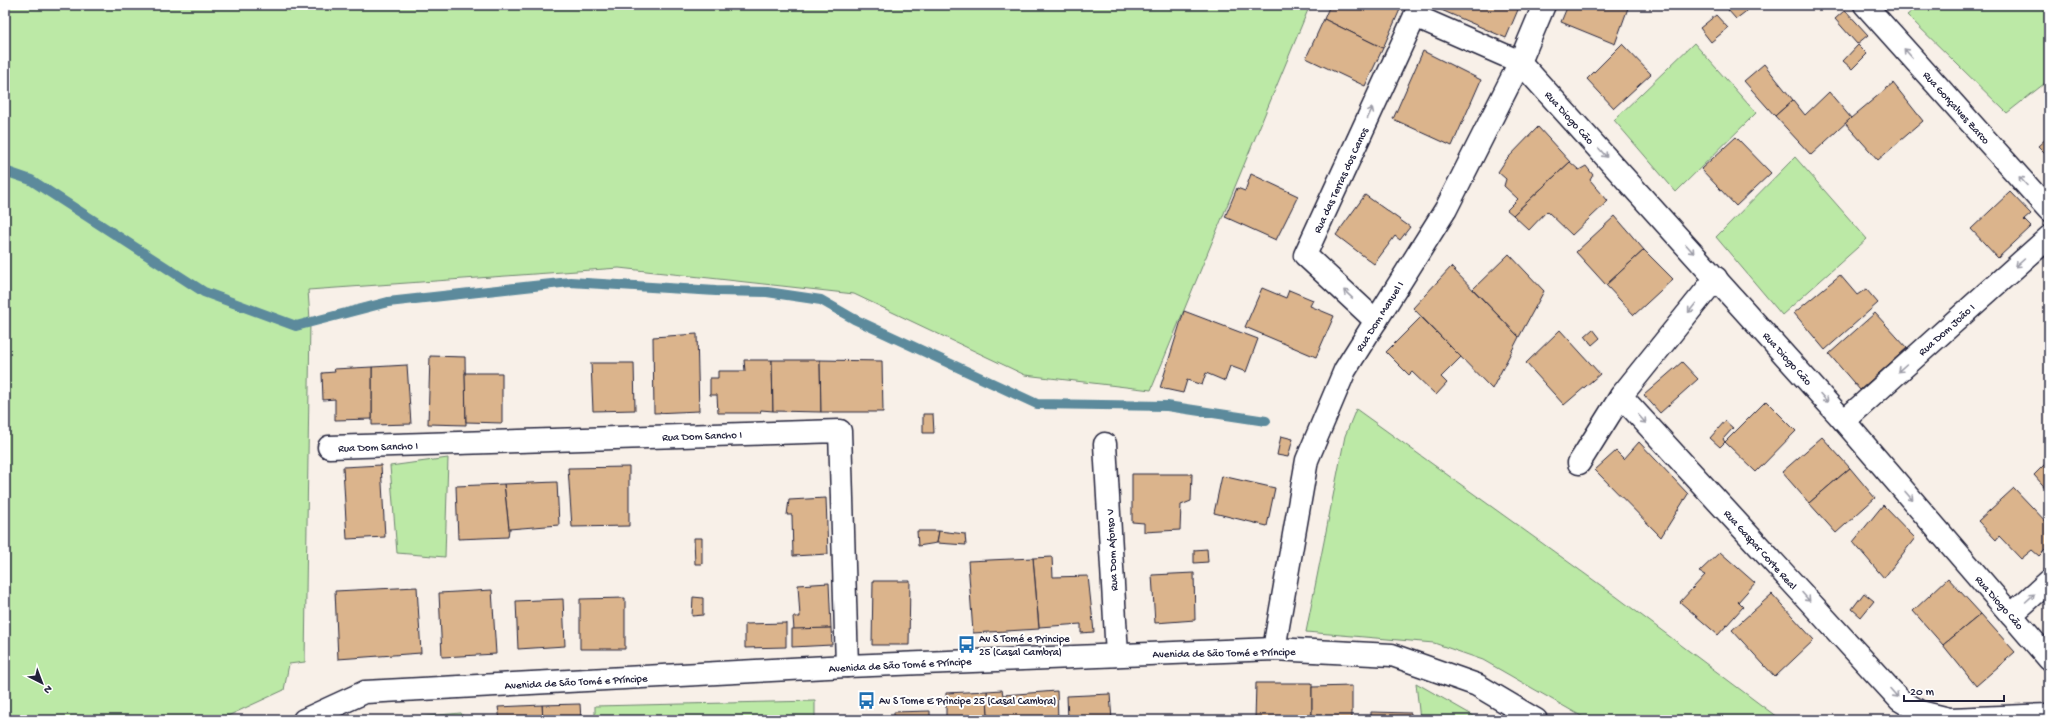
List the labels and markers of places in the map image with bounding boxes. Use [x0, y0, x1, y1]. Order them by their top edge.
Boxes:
bus stop icon: Av S Tomé e Principe 25 (Casal Cambra) [956, 634, 976, 654]
place label: Av S Tomé e Principe 25 (Casal Cambra) [979, 634, 1070, 659]
bus stop icon: Av S Tome E Principe 25 (Casal Cambra) [856, 690, 876, 710]
place label: Av S Tome E Principe 25 (Casal Cambra) [879, 696, 1057, 708]

